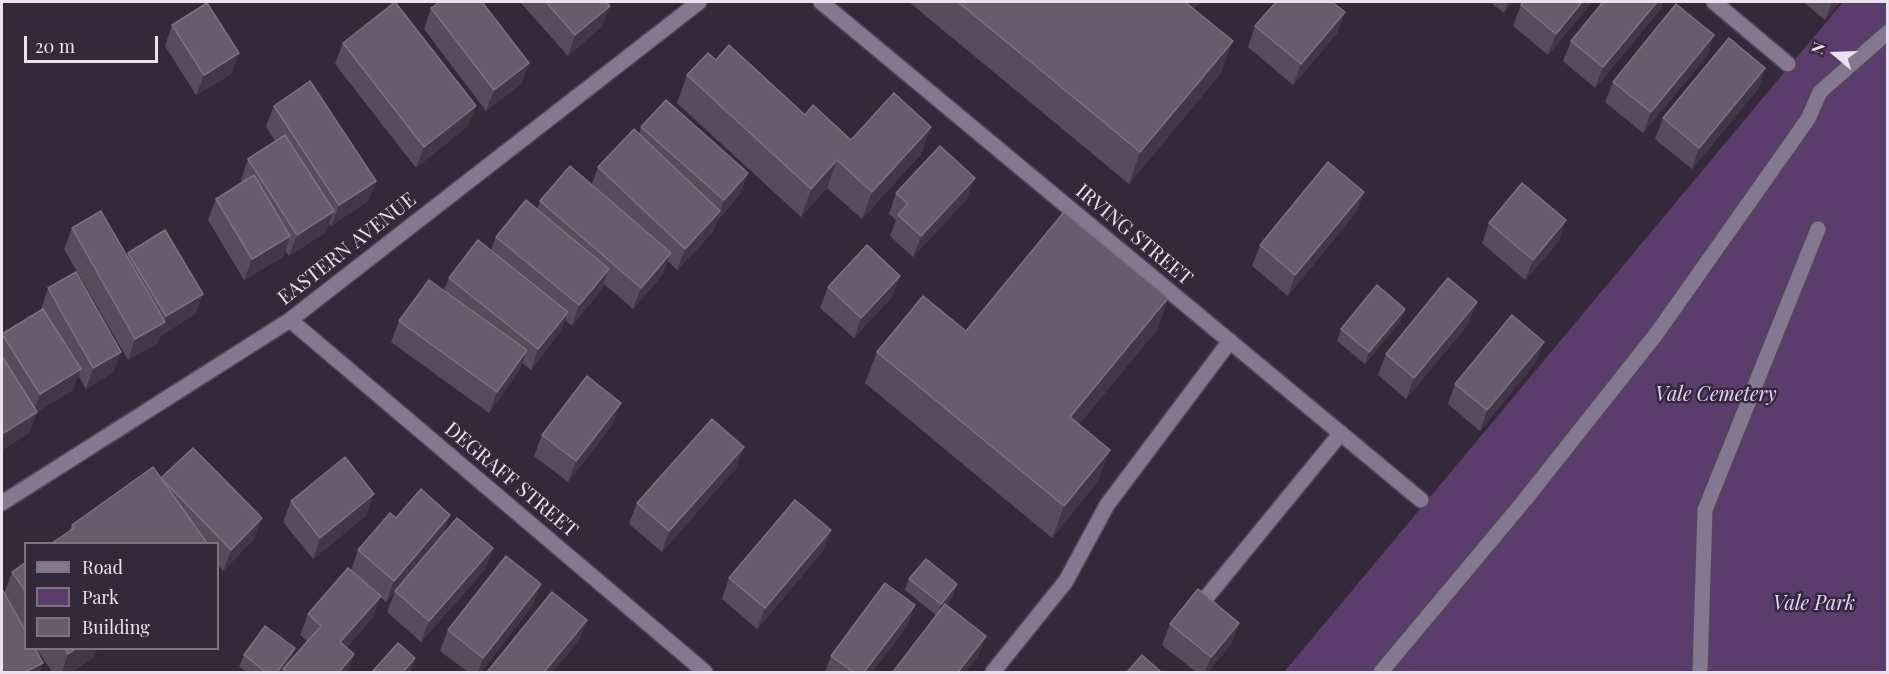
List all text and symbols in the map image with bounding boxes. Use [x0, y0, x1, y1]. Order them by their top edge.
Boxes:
scale bar [27, 24, 160, 62]
north arrow [1805, 24, 1865, 84]
text: 20 m [35, 34, 75, 58]
text: N [1806, 39, 1829, 57]
street label: IRVING STREET [1071, 179, 1197, 291]
street label: EASTERN AVENUE [273, 188, 421, 310]
park label: Vale Cemetery [1655, 383, 1777, 407]
street label: DEGRAFF STREET [440, 417, 582, 543]
legend [24, 542, 219, 650]
text: Road [82, 555, 123, 579]
text: Park [82, 585, 119, 609]
park label: Vale Park [1773, 592, 1855, 616]
text: Building [82, 615, 150, 639]

